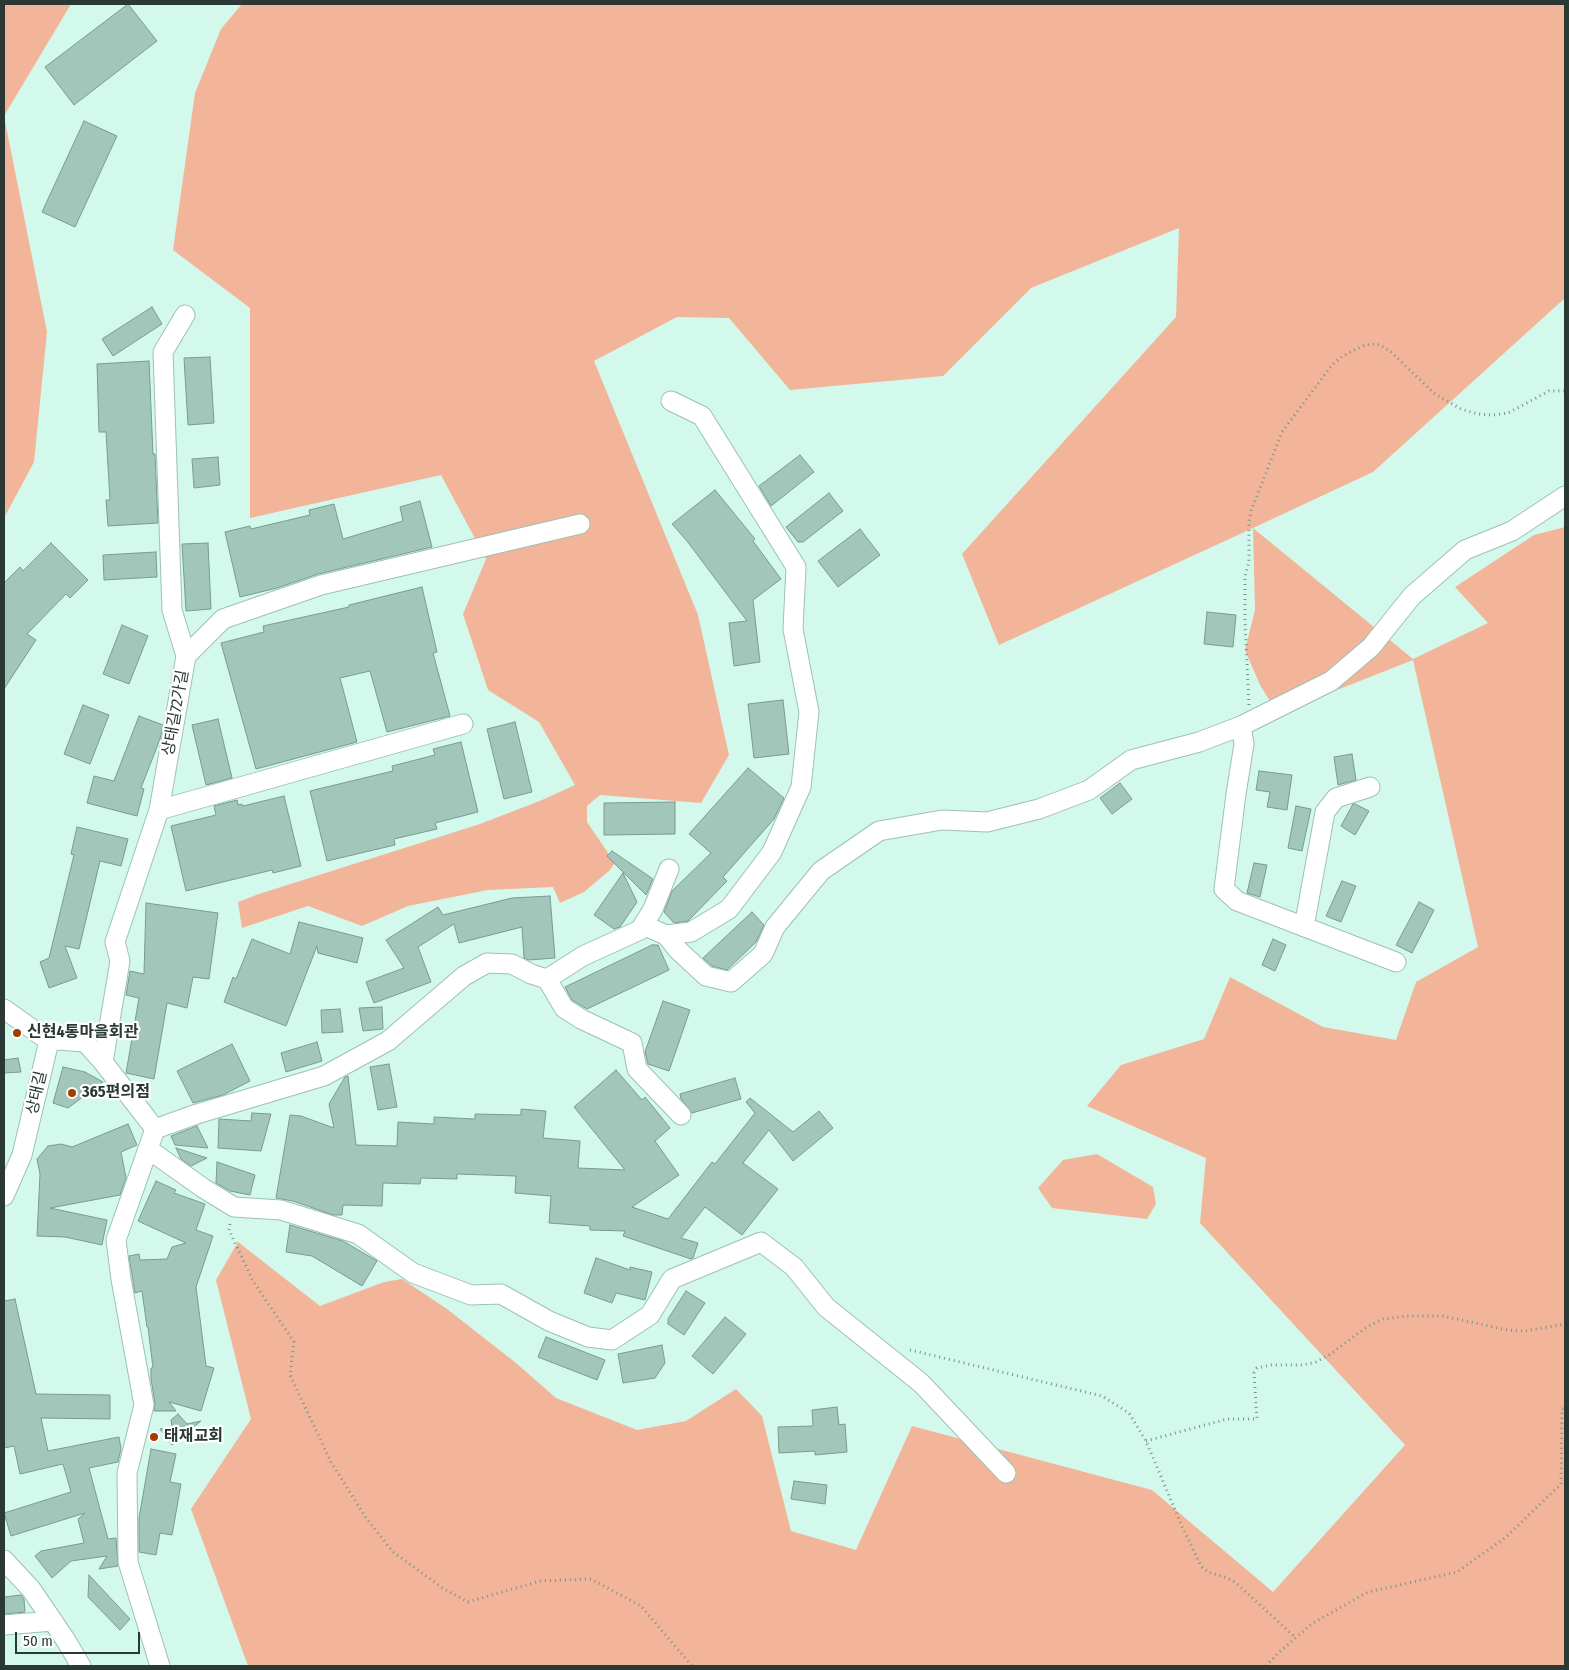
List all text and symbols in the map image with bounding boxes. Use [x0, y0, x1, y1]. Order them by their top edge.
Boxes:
street label: 상태길72가길 [159, 669, 193, 757]
place label: 신현4통마을회관 [27, 1023, 138, 1043]
marker: 신현4통마을회관 [11, 1027, 23, 1039]
street label: 상태길 [23, 1069, 51, 1117]
place label: 365편의점 [82, 1083, 150, 1103]
marker: 365편의점 [66, 1087, 78, 1099]
place label: 태재교회 [164, 1427, 223, 1447]
marker: 태재교회 [148, 1431, 160, 1443]
scale bar [18, 1622, 142, 1654]
text: 50 m [23, 1632, 53, 1650]

